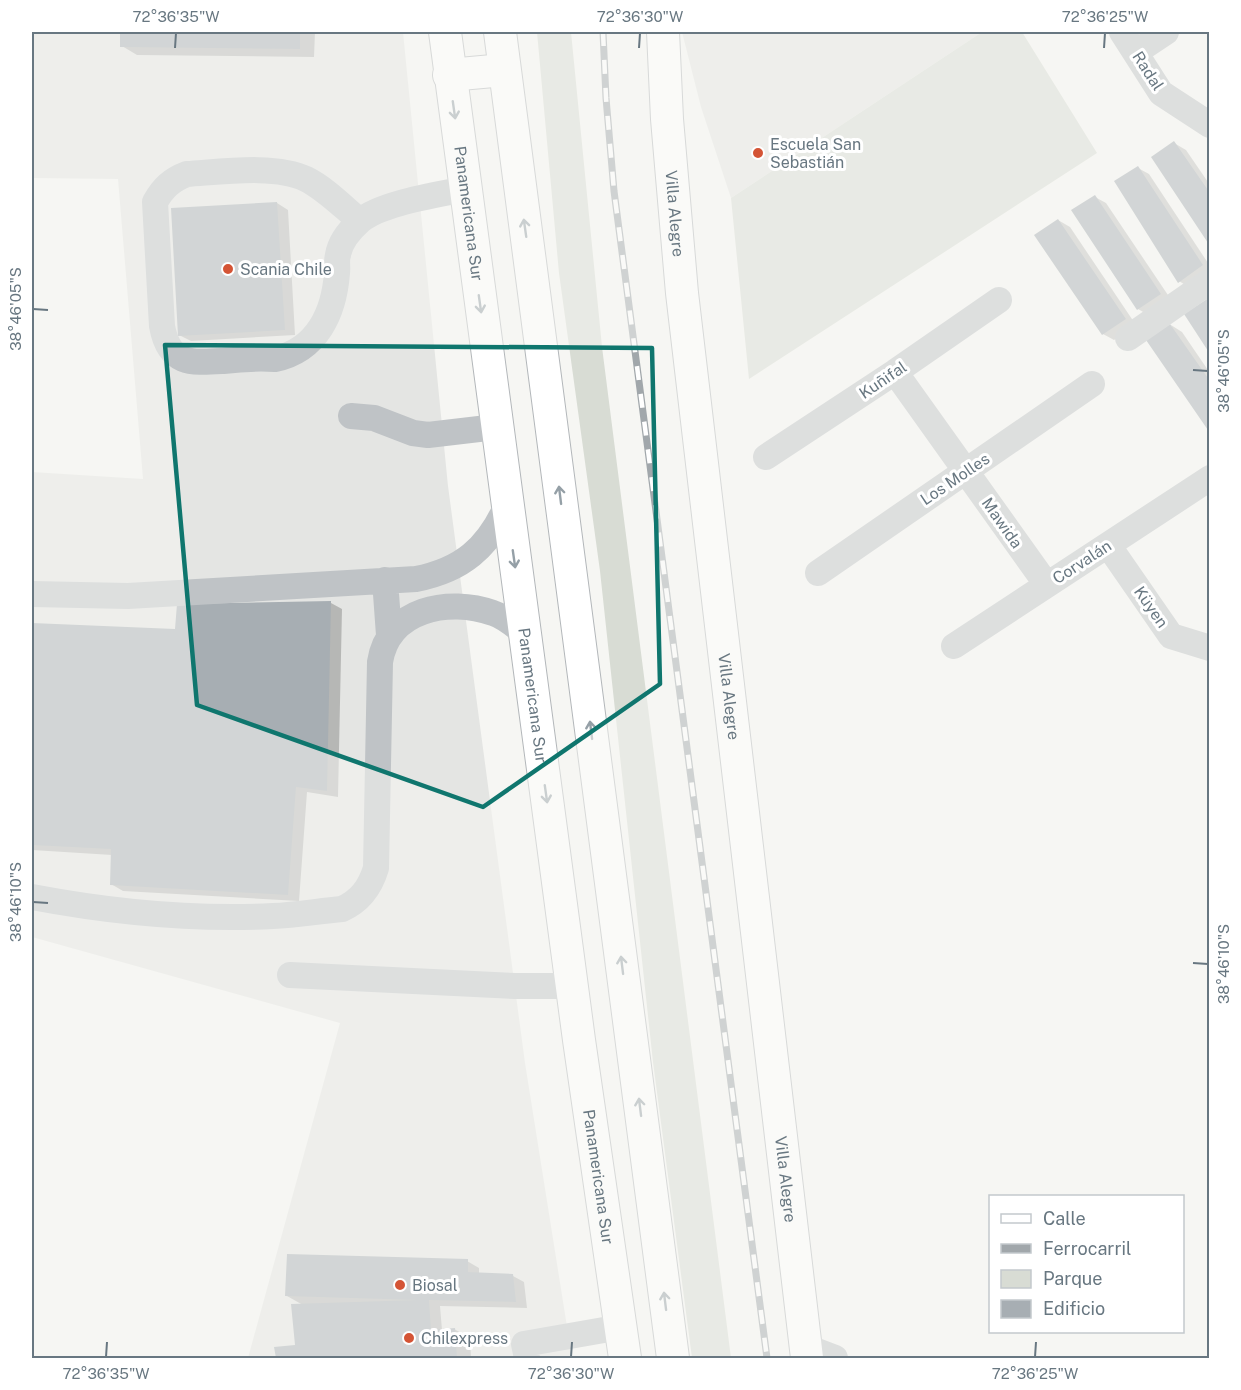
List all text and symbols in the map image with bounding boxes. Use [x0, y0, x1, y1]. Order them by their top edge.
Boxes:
text: 72°36'35"W [132, 8, 220, 25]
text: 72°36'30"W [597, 8, 683, 25]
text: 72°36'25"W [1062, 8, 1148, 25]
street label: Radal [1128, 48, 1168, 94]
one-way arrow [448, 100, 459, 120]
place label: Escuela San Sebastián [770, 135, 861, 172]
street label: Panamericana Sur [451, 145, 487, 282]
marker: Escuela San Sebastián [751, 146, 765, 160]
street label: Villa Alegre [662, 169, 688, 258]
one-way arrow [519, 218, 530, 238]
place label: Scania Chile [240, 260, 332, 279]
marker: Scania Chile [221, 262, 235, 276]
text: 38°46'05"S [7, 267, 24, 351]
one-way arrow [475, 293, 486, 313]
text: 38°46'05"S [1215, 329, 1232, 413]
street label: Kuñifal [856, 357, 910, 403]
street label: Los Molles [917, 449, 993, 509]
one-way arrow [554, 486, 565, 506]
street label: Mawida [978, 494, 1026, 552]
street label: Corvalán [1049, 536, 1115, 588]
one-way arrow [509, 549, 520, 569]
street label: Küyen [1130, 583, 1172, 631]
street label: Panamericana Sur [515, 627, 552, 764]
street label: Villa Alegre [715, 652, 744, 741]
one-way arrow [585, 721, 596, 741]
one-way arrow [540, 784, 551, 804]
text: 38°46'10"S [7, 862, 24, 942]
text: 38°46'10"S [1215, 924, 1232, 1004]
one-way arrow [616, 956, 627, 976]
one-way arrow [635, 1098, 646, 1118]
street label: Panamericana Sur [580, 1108, 618, 1245]
street label: Villa Alegre [772, 1135, 801, 1223]
legend [989, 1195, 1184, 1333]
text: Calle [1043, 1208, 1086, 1229]
text: Ferrocarril [1043, 1238, 1131, 1259]
text: Parque [1043, 1268, 1103, 1289]
place label: Biosal [412, 1276, 458, 1295]
marker: Biosal [393, 1278, 407, 1292]
one-way arrow [660, 1291, 671, 1311]
text: Edificio [1043, 1298, 1105, 1319]
place label: Chilexpress [421, 1329, 508, 1348]
marker: Chilexpress [402, 1331, 416, 1345]
text: 72°36'35"W [62, 1365, 150, 1382]
text: 72°36'30"W [528, 1365, 614, 1382]
text: 72°36'25"W [992, 1365, 1078, 1382]

